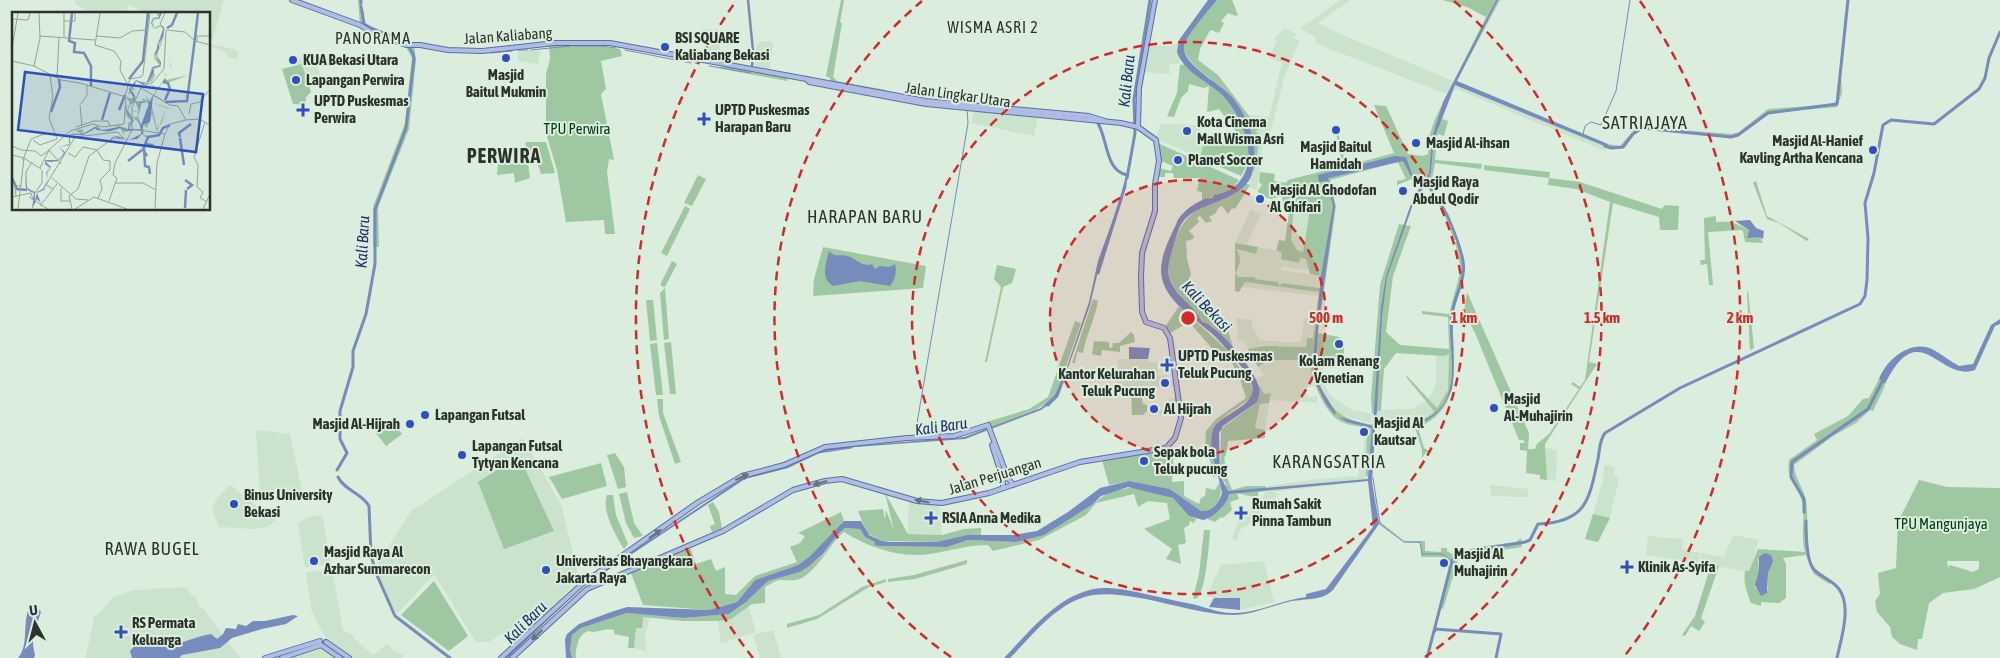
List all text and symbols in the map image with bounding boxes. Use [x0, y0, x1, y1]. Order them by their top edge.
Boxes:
inset map [12, 12, 210, 210]
district label: WISMA ASRI 2 [947, 18, 1039, 36]
street label: Jalan Kaliabang [463, 24, 553, 47]
district label: PANORAMA [335, 29, 411, 47]
place label: BSI SQUARE Kaliabang Bekasi [675, 29, 770, 63]
marker: BSI SQUARE Kaliabang Bekasi [659, 41, 671, 53]
place label: KUA Bekasi Utara [303, 51, 398, 68]
marker: Masjid Baitul Mukmin [500, 52, 512, 64]
marker: KUA Bekasi Utara [287, 54, 299, 66]
water label: Kali Baru [1114, 54, 1138, 108]
place label: Masjid Baitul Mukmin [466, 66, 546, 100]
place label: Lapangan Perwira [306, 71, 405, 88]
marker: Lapangan Perwira [290, 74, 302, 86]
street label: Jalan Lingkar Utara [904, 79, 1012, 110]
place label: UPTD Puskesmas Perwira [314, 92, 409, 126]
place label: UPTD Puskesmas Harapan Baru [715, 101, 810, 135]
marker: UPTD Puskesmas Perwira [296, 103, 310, 117]
marker: UPTD Puskesmas Harapan Baru [697, 112, 711, 126]
district label: SATRIAJAYA [1602, 112, 1688, 133]
place label: Kota Cinema Mall Wisma Asri [1197, 113, 1284, 147]
park label: TPU Perwira [544, 120, 610, 137]
marker: Masjid Baitul Hamidah [1330, 124, 1342, 136]
marker: Kota Cinema Mall Wisma Asri [1181, 125, 1193, 137]
place label: Masjid Al-Hanief Kavling Artha Kencana [1739, 132, 1864, 166]
place label: Masjid Al-ihsan [1426, 134, 1510, 151]
marker: Masjid Al-ihsan [1410, 137, 1422, 149]
place label: Masjid Baitul Hamidah [1300, 138, 1373, 172]
district label: PERWIRA [467, 144, 541, 167]
marker: Masjid Al-Hanief Kavling Artha Kencana [1867, 144, 1879, 156]
place label: Planet Soccer [1188, 151, 1263, 168]
marker: Planet Soccer [1172, 154, 1184, 166]
place label: Masjid Raya Abdul Qodir [1412, 173, 1479, 207]
place label: Masjid Al Ghodofan Al Ghifari [1269, 181, 1377, 215]
marker: Masjid Raya Abdul Qodir [1397, 185, 1409, 197]
marker: Masjid Al Ghodofan Al Ghifari [1254, 193, 1266, 205]
district label: HARAPAN BARU [807, 206, 923, 227]
water label: Kali Baru [352, 215, 372, 269]
water label: Kali Bekasi [1178, 277, 1236, 335]
centre of rings [1179, 309, 1197, 327]
text: 500 m [1309, 309, 1343, 326]
text: 1 km [1451, 309, 1477, 326]
text: 1.5 km [1584, 309, 1620, 326]
text: 2 km [1727, 309, 1753, 326]
marker: Kolam Renang Venetian [1333, 338, 1345, 350]
place label: UPTD Puskesmas Teluk Pucung [1178, 347, 1273, 381]
place label: Kolam Renang Venetian [1299, 352, 1380, 386]
marker: UPTD Puskesmas Teluk Pucung [1160, 358, 1174, 372]
place label: Kantor Kelurahan Teluk Pucung [1058, 365, 1156, 399]
marker: Kantor Kelurahan Teluk Pucung [1159, 377, 1171, 389]
place label: Masjid Al-Muhajirin [1503, 390, 1573, 424]
place label: Al Hijrah [1163, 400, 1211, 417]
marker: Masjid Al-Muhajirin [1488, 402, 1500, 414]
marker: Al Hijrah [1148, 403, 1160, 415]
place label: Lapangan Futsal [435, 406, 526, 423]
marker: Lapangan Futsal [419, 409, 431, 421]
water label: Kali Baru [914, 413, 969, 439]
place label: Masjid Al Kautsar [1374, 414, 1425, 448]
place label: Masjid Al-Hijrah [313, 415, 400, 432]
marker: Masjid Al-Hijrah [404, 418, 416, 430]
marker: Masjid Al Kautsar [1358, 426, 1370, 438]
place label: Lapangan Futsal Tytyan Kencana [472, 437, 563, 471]
place label: Sepak bola Teluk pucung [1154, 443, 1228, 477]
marker: Lapangan Futsal Tytyan Kencana [456, 449, 468, 461]
district label: KARANGSATRIA [1272, 451, 1386, 472]
street label: Jalan Perjuangan [947, 453, 1043, 498]
marker: Sepak bola Teluk pucung [1138, 455, 1150, 467]
one-way arrow [735, 473, 750, 482]
one-way arrow [812, 479, 827, 487]
place label: Binus University Bekasi [244, 486, 333, 520]
place label: Rumah Sakit Pinna Tambun [1252, 495, 1331, 529]
one-way arrow [914, 497, 929, 505]
marker: Binus University Bekasi [228, 498, 240, 510]
marker: Rumah Sakit Pinna Tambun [1234, 506, 1248, 520]
place label: RSIA Anna Medika [942, 509, 1041, 526]
marker: RSIA Anna Medika [924, 511, 938, 525]
park label: TPU Mangunjaya [1894, 515, 1988, 532]
one-way arrow [649, 529, 662, 539]
district label: RAWA BUGEL [105, 538, 199, 559]
place label: Masjid Raya Al Azhar Summarecon [323, 543, 431, 577]
place label: Masjid Al Muhajirin [1454, 545, 1508, 579]
place label: Universitas Bhayangkara Jakarta Raya [555, 552, 693, 586]
marker: Masjid Raya Al Azhar Summarecon [308, 555, 320, 567]
marker: Masjid Al Muhajirin [1438, 557, 1450, 569]
place label: Klinik As-Syifa [1638, 558, 1715, 575]
marker: Klinik As-Syifa [1620, 560, 1634, 574]
marker: Universitas Bhayangkara Jakarta Raya [540, 564, 552, 576]
water label: Kali Baru [500, 597, 550, 647]
north arrow [10, 598, 60, 648]
text: U [28, 602, 38, 619]
place label: RS Permata Keluarga [132, 614, 195, 648]
marker: RS Permata Keluarga [114, 625, 128, 639]
one-way arrow [531, 629, 543, 641]

